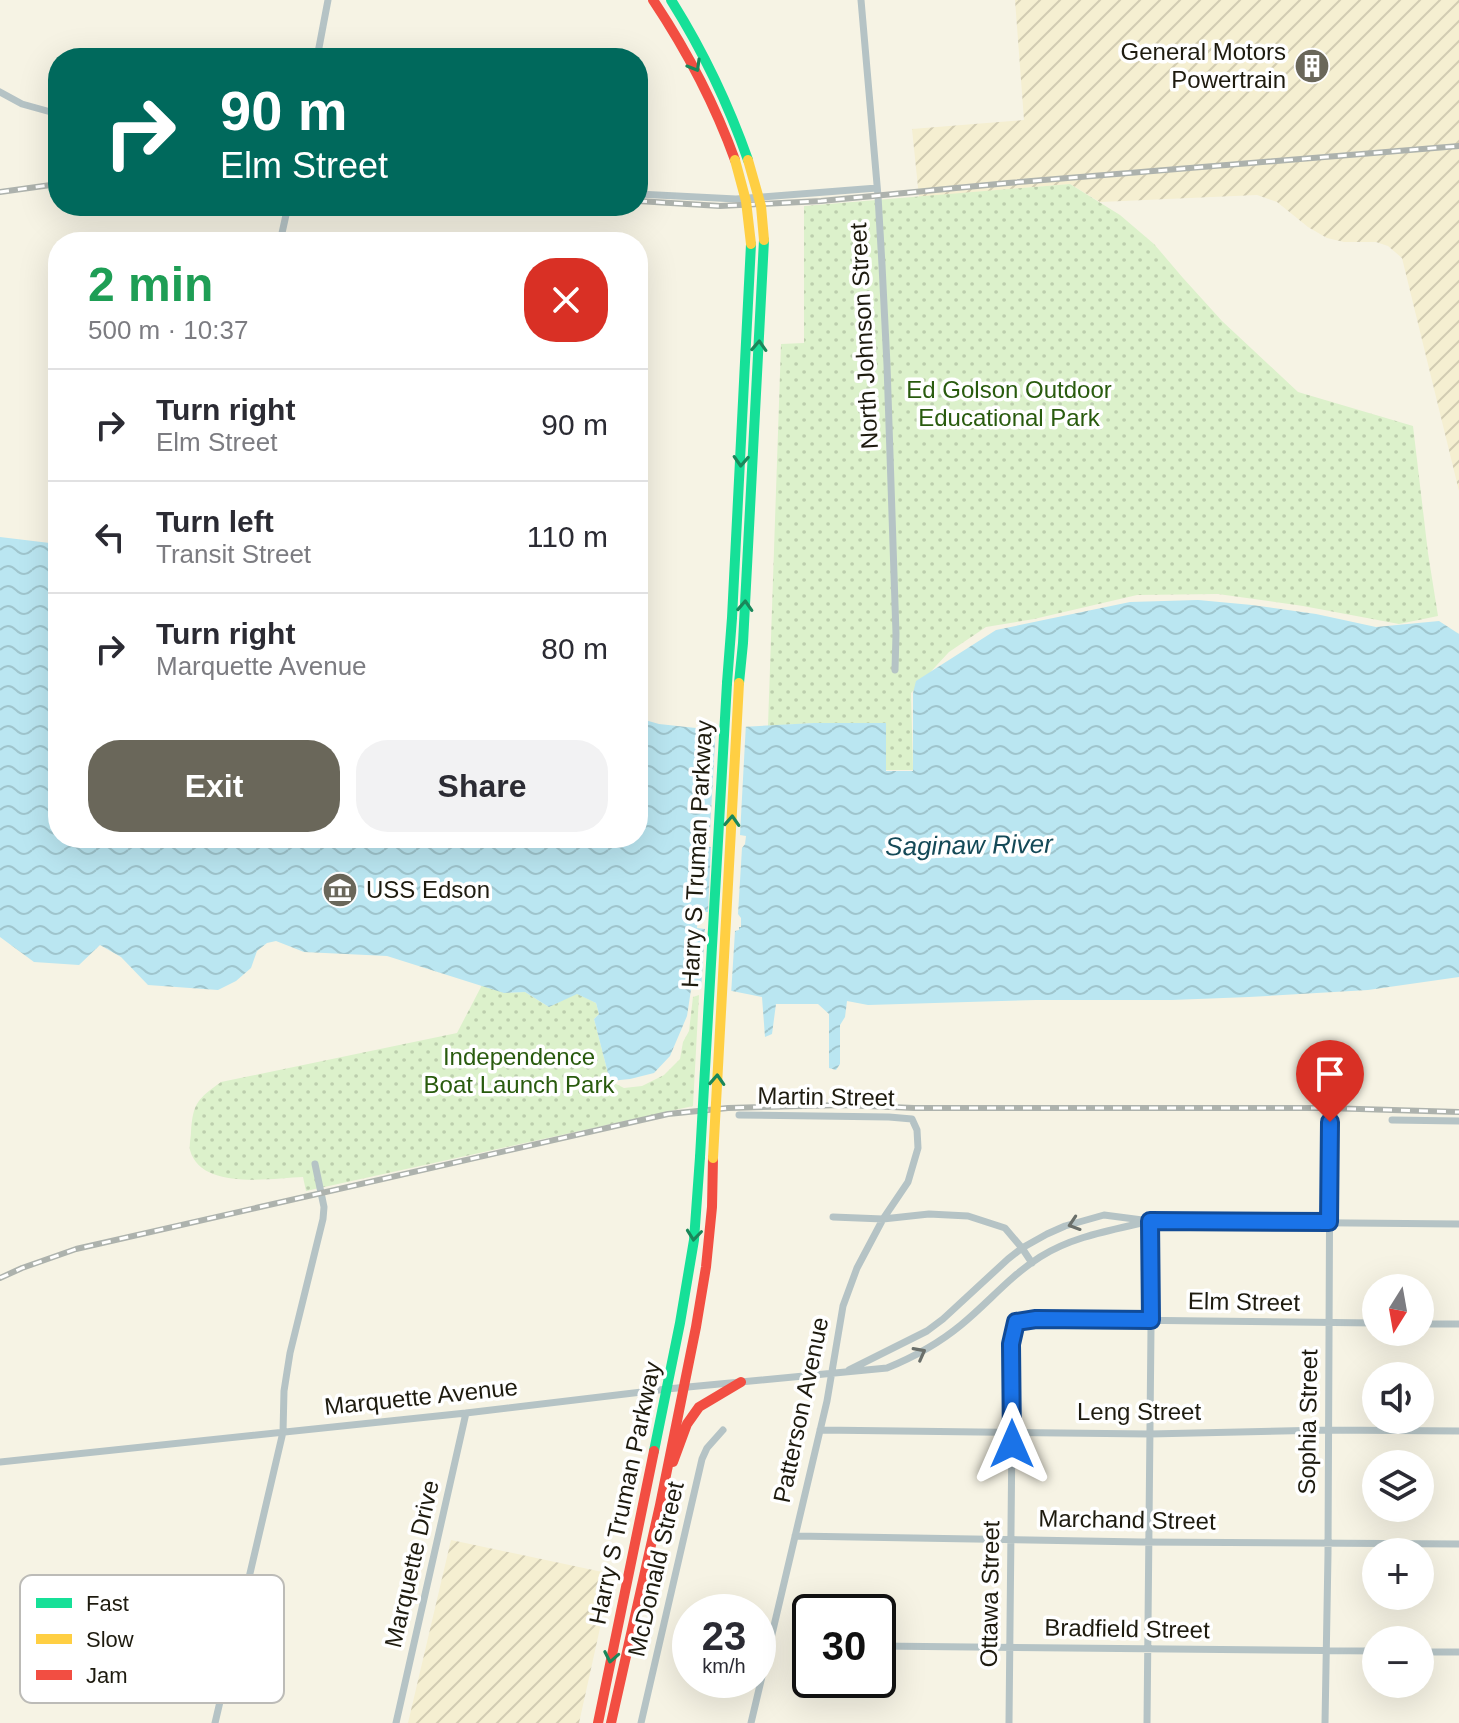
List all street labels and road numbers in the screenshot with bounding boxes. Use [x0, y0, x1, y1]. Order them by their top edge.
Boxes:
street label: North Johnson Street [844, 222, 883, 450]
street label: Harry S Truman Parkway [676, 719, 717, 989]
street label: Martin Street [757, 1082, 895, 1111]
street label: Elm Street [1188, 1287, 1301, 1316]
street label: Patterson Avenue [768, 1315, 833, 1505]
street label: Sophia Street [1293, 1349, 1322, 1495]
street label: Harry S Truman Parkway [583, 1359, 666, 1627]
street label: Marquette Avenue [323, 1373, 519, 1420]
street label: Leng Street [1077, 1398, 1201, 1425]
street label: Marquette Drive [379, 1478, 444, 1650]
street label: McDonald Street [622, 1478, 689, 1659]
street label: Marchand Street [1038, 1504, 1216, 1535]
street label: Ottawa Street [975, 1520, 1004, 1668]
street label: Bradfield Street [1044, 1614, 1210, 1643]

